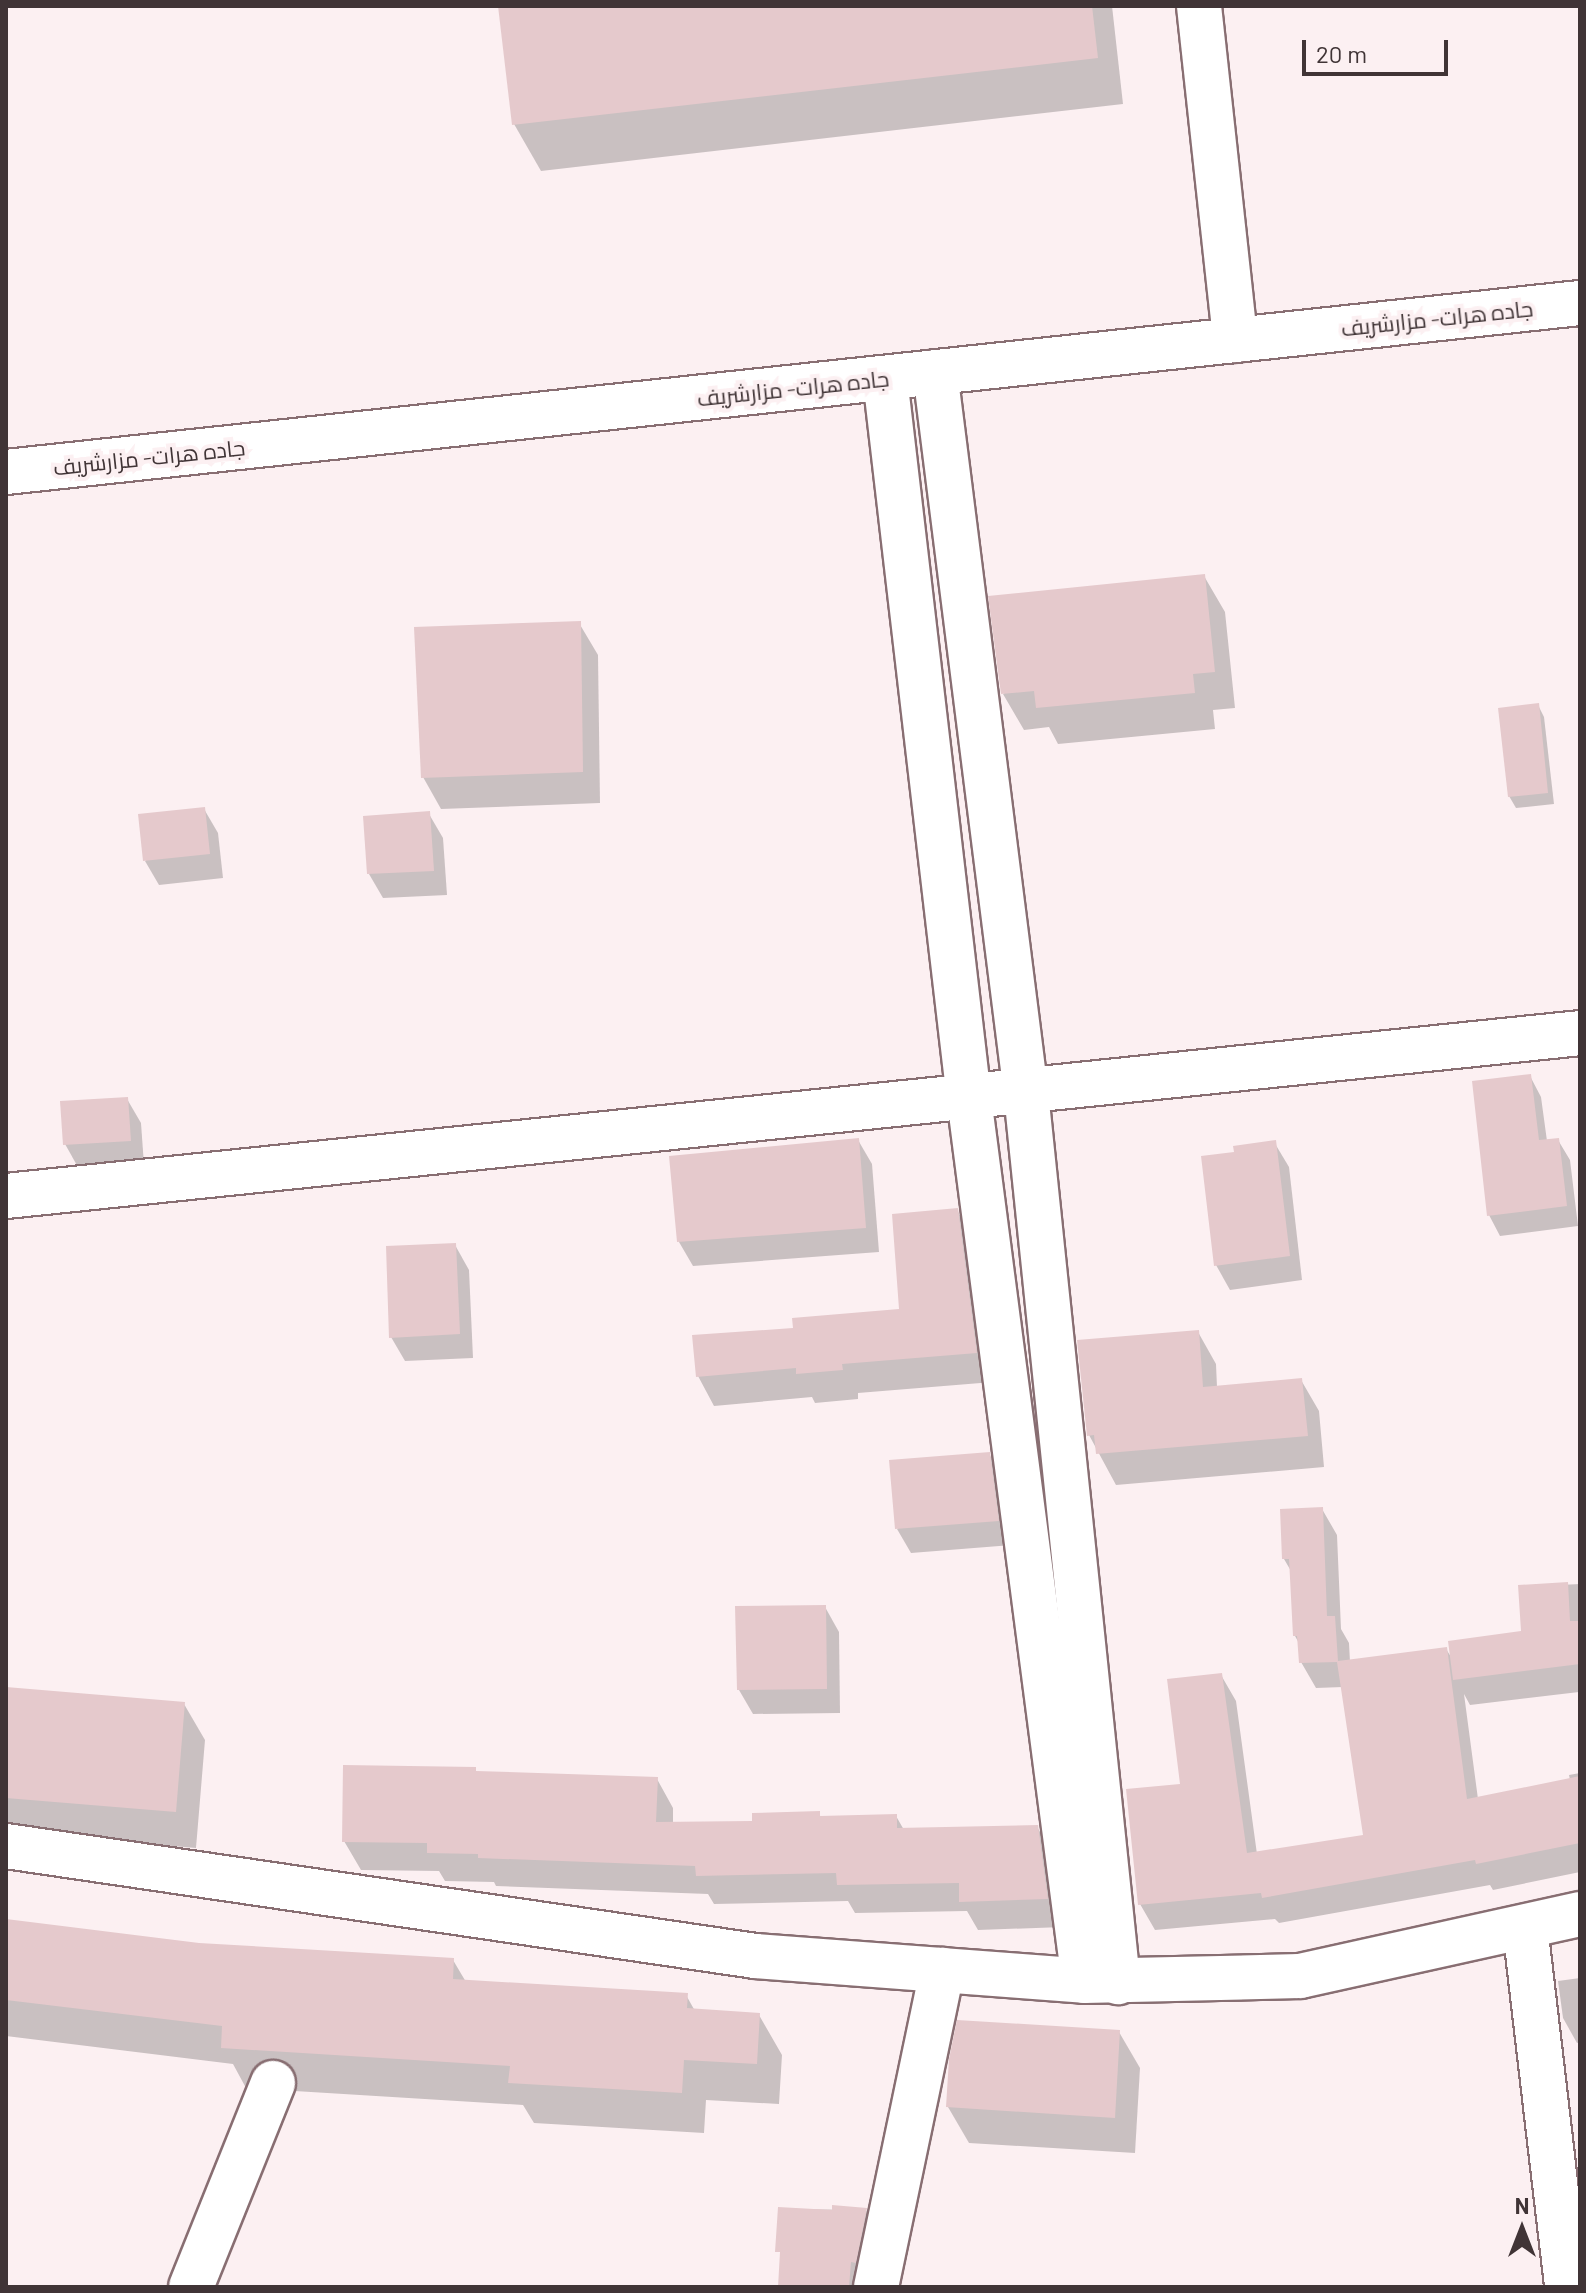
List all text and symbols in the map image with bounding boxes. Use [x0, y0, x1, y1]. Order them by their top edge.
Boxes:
scale bar [1306, 24, 1452, 74]
text: 20 m [1316, 39, 1367, 68]
street label: جاده هرات- مزارشریف [1340, 295, 1534, 341]
street label: جاده هرات- مزارشریف [696, 365, 890, 411]
street label: جاده هرات- مزارشریف [52, 434, 246, 480]
north arrow [1482, 2189, 1562, 2269]
text: N [1515, 2192, 1529, 2218]

